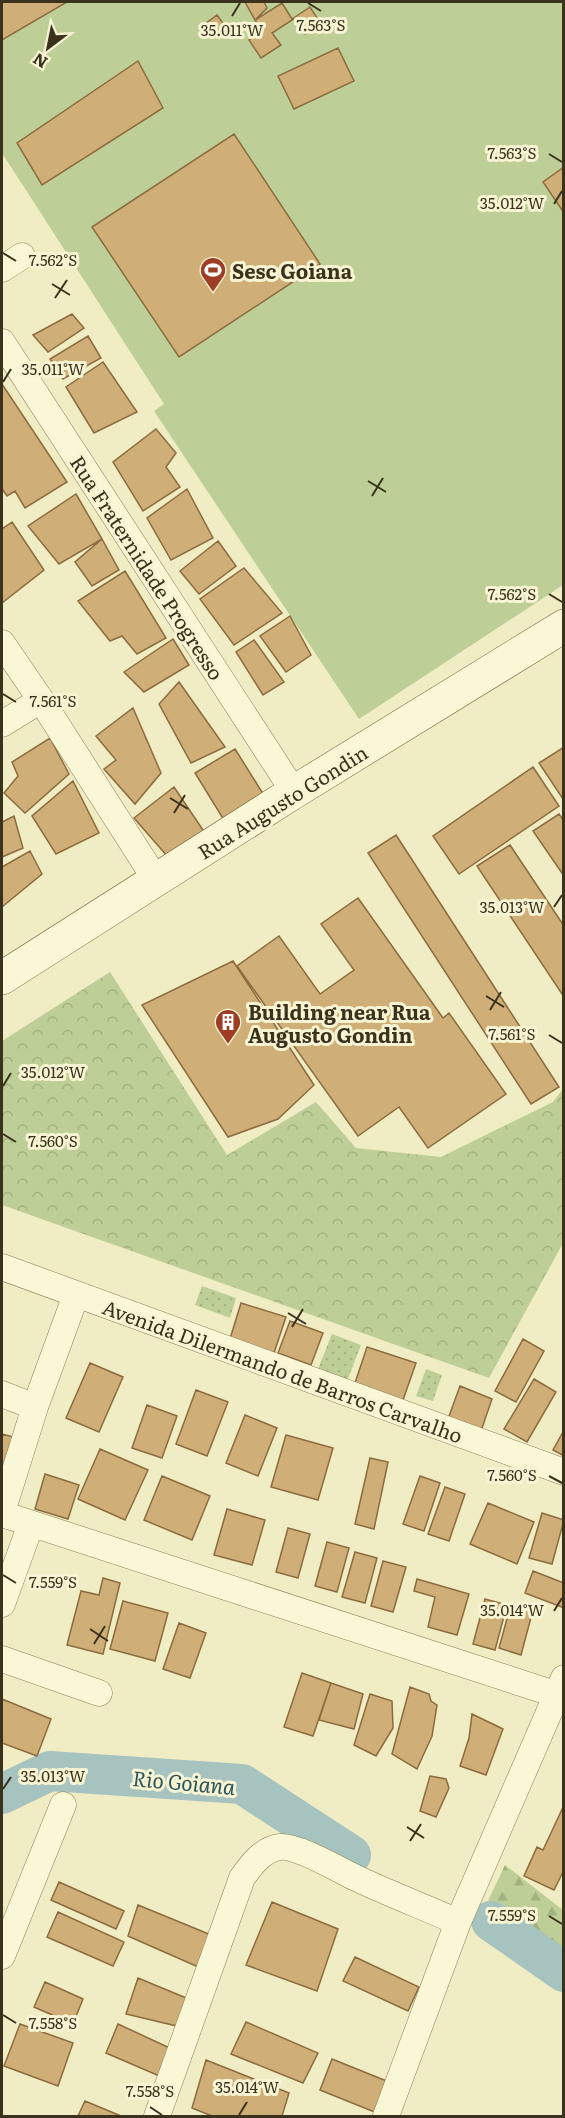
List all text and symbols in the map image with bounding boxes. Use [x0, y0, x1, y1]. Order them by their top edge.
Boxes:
text: 7.563°S [297, 13, 345, 36]
north arrow [18, 18, 78, 78]
text: 35.011°W [201, 18, 264, 41]
text: N [27, 48, 52, 75]
text: 7.563°S [488, 141, 536, 164]
text: 35.012°W [480, 191, 545, 214]
text: 7.562°S [29, 248, 77, 271]
sports icon: Sesc Goiana [198, 255, 228, 293]
place label: Sesc Goiana [232, 255, 353, 285]
text: 35.011°W [22, 357, 85, 380]
street label: Rua Fraternidade Progresso [64, 449, 232, 685]
text: 7.562°S [488, 582, 536, 605]
text: 7.561°S [30, 689, 76, 712]
street label: Rua Augusto Gondin [191, 736, 373, 866]
text: 35.013°W [480, 895, 545, 918]
place label: Building near Rua Augusto Gondin [248, 996, 431, 1049]
building icon: Building near Rua Augusto Gondin [213, 1007, 243, 1045]
text: 7.561°S [489, 1022, 535, 1045]
text: 35.012°W [21, 1060, 86, 1083]
text: 7.560°S [28, 1129, 78, 1152]
street label: Avenida Dilermando de Barros Carvalho [99, 1291, 467, 1449]
text: 7.560°S [487, 1463, 537, 1486]
text: 7.559°S [29, 1570, 77, 1593]
text: 35.014°W [480, 1598, 545, 1621]
water label: Rio Goiana [131, 1761, 237, 1801]
text: 35.013°W [21, 1764, 86, 1787]
text: 7.559°S [488, 1903, 536, 1926]
text: 7.558°S [29, 2011, 77, 2034]
text: 35.014°W [215, 2075, 280, 2098]
text: 7.558°S [126, 2079, 174, 2102]

